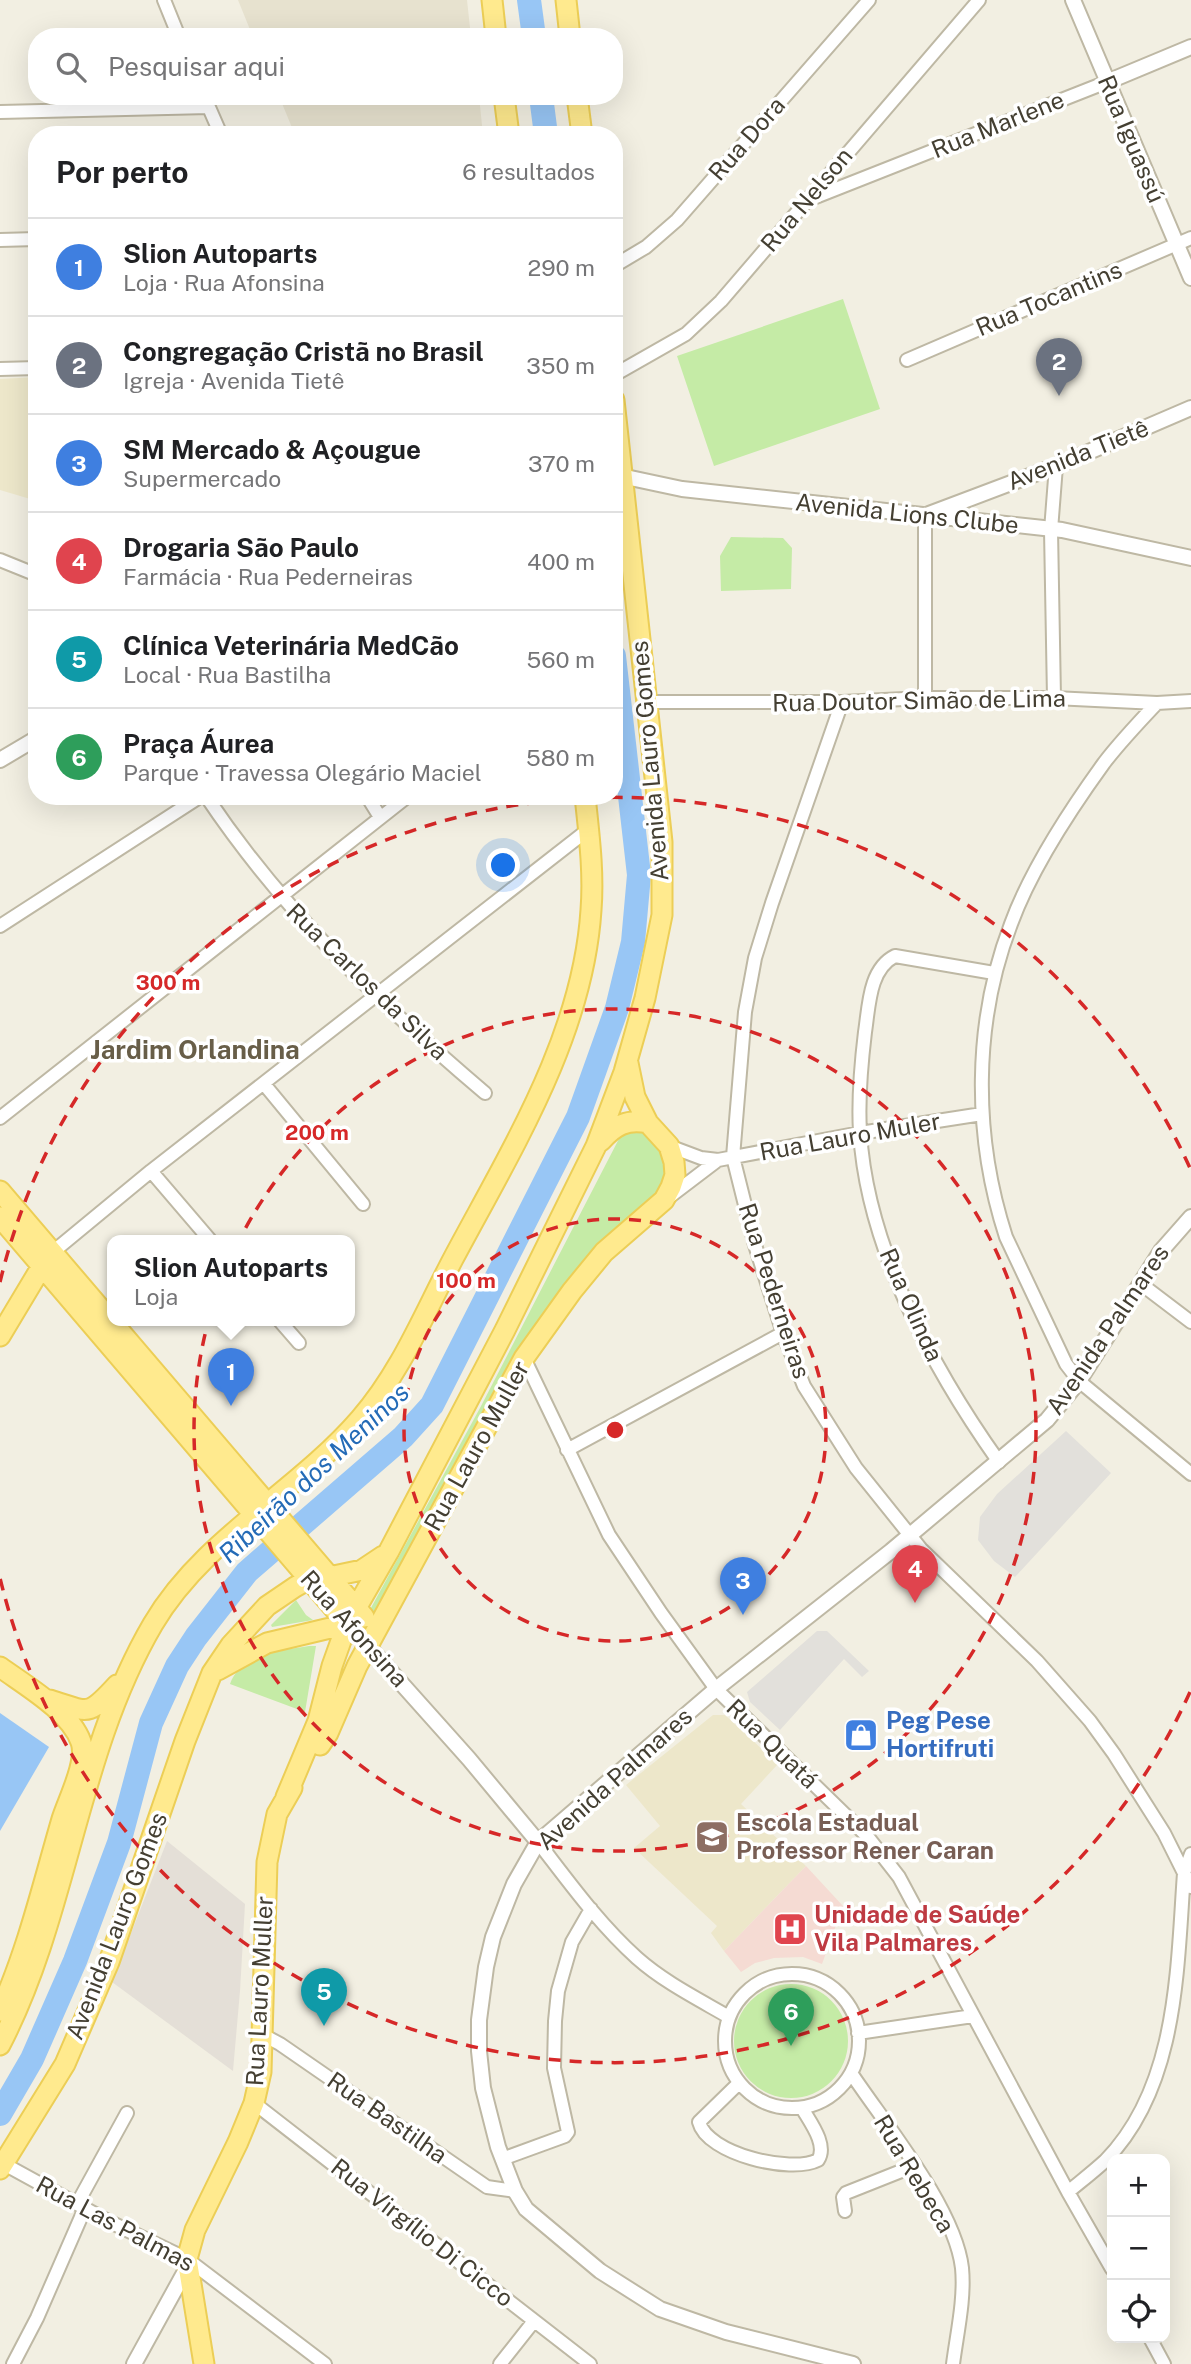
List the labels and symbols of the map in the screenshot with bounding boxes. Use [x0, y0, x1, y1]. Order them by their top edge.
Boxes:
street label: Rua Iguassú [1093, 71, 1171, 206]
street label: Rua Marlene [927, 85, 1068, 163]
street label: Rua Dora [702, 91, 790, 186]
street label: Rua Nelson [755, 142, 858, 257]
street label: Rua Tocantins [971, 255, 1126, 341]
pin: 2 [1036, 338, 1082, 396]
street label: Avenida Tietê [1003, 413, 1152, 495]
street label: Avenida Lions Clube [794, 487, 1020, 539]
street label: Avenida Lauro Gomes [625, 640, 673, 882]
street label: Rua Doutor Simão de Lima [772, 683, 1066, 717]
your location [486, 848, 520, 882]
street label: Rua Carlos da Silva [281, 897, 454, 1065]
text: 300 m [136, 970, 200, 995]
district label: Jardim Orlandina [90, 1034, 300, 1065]
street label: Rua Lauro Muler [757, 1106, 943, 1166]
text: 200 m [285, 1120, 349, 1145]
street label: Rua Pederneiras [733, 1199, 817, 1382]
street label: Avenida Palmares [1040, 1239, 1174, 1420]
street label: Rua Olinda [874, 1244, 949, 1366]
text: 100 m [436, 1268, 496, 1293]
pin: 1 [208, 1348, 254, 1406]
street label: Rua Lauro Muller [418, 1356, 534, 1536]
water label: Ribeirão dos Meninos [212, 1376, 415, 1569]
centre of rings [603, 1418, 627, 1442]
pin: 4 [892, 1545, 938, 1603]
pin: 3 [720, 1557, 766, 1615]
street label: Rua Afonsina [295, 1564, 414, 1692]
street label: Rua Quatá [721, 1693, 824, 1794]
street label: Avenida Palmares [531, 1701, 697, 1855]
place label: Peg Pese Hortifruti [886, 1706, 994, 1762]
shop icon: Peg Pese Hortifruti [842, 1716, 880, 1754]
street label: Avenida Lauro Gomes [60, 1808, 172, 2043]
place label: Escola Estadual Professor Rener Caran [736, 1808, 994, 1864]
school or university icon: Escola Estadual Professor Rener Caran [693, 1818, 731, 1856]
street label: Rua Lauro Muller [240, 1895, 278, 2087]
place label: Unidade de Saúde Vila Palmares [814, 1900, 1020, 1956]
hospital icon: Unidade de Saúde Vila Palmares [771, 1910, 809, 1948]
pin: 5 [301, 1968, 347, 2026]
pin: 6 [768, 1988, 814, 2046]
street label: Rua Bastilha [322, 2066, 453, 2169]
street label: Rua Rebeca [869, 2109, 961, 2238]
street label: Rua Virgílio Di Cicco [326, 2152, 519, 2312]
street label: Rua Las Palmas [32, 2170, 199, 2277]

